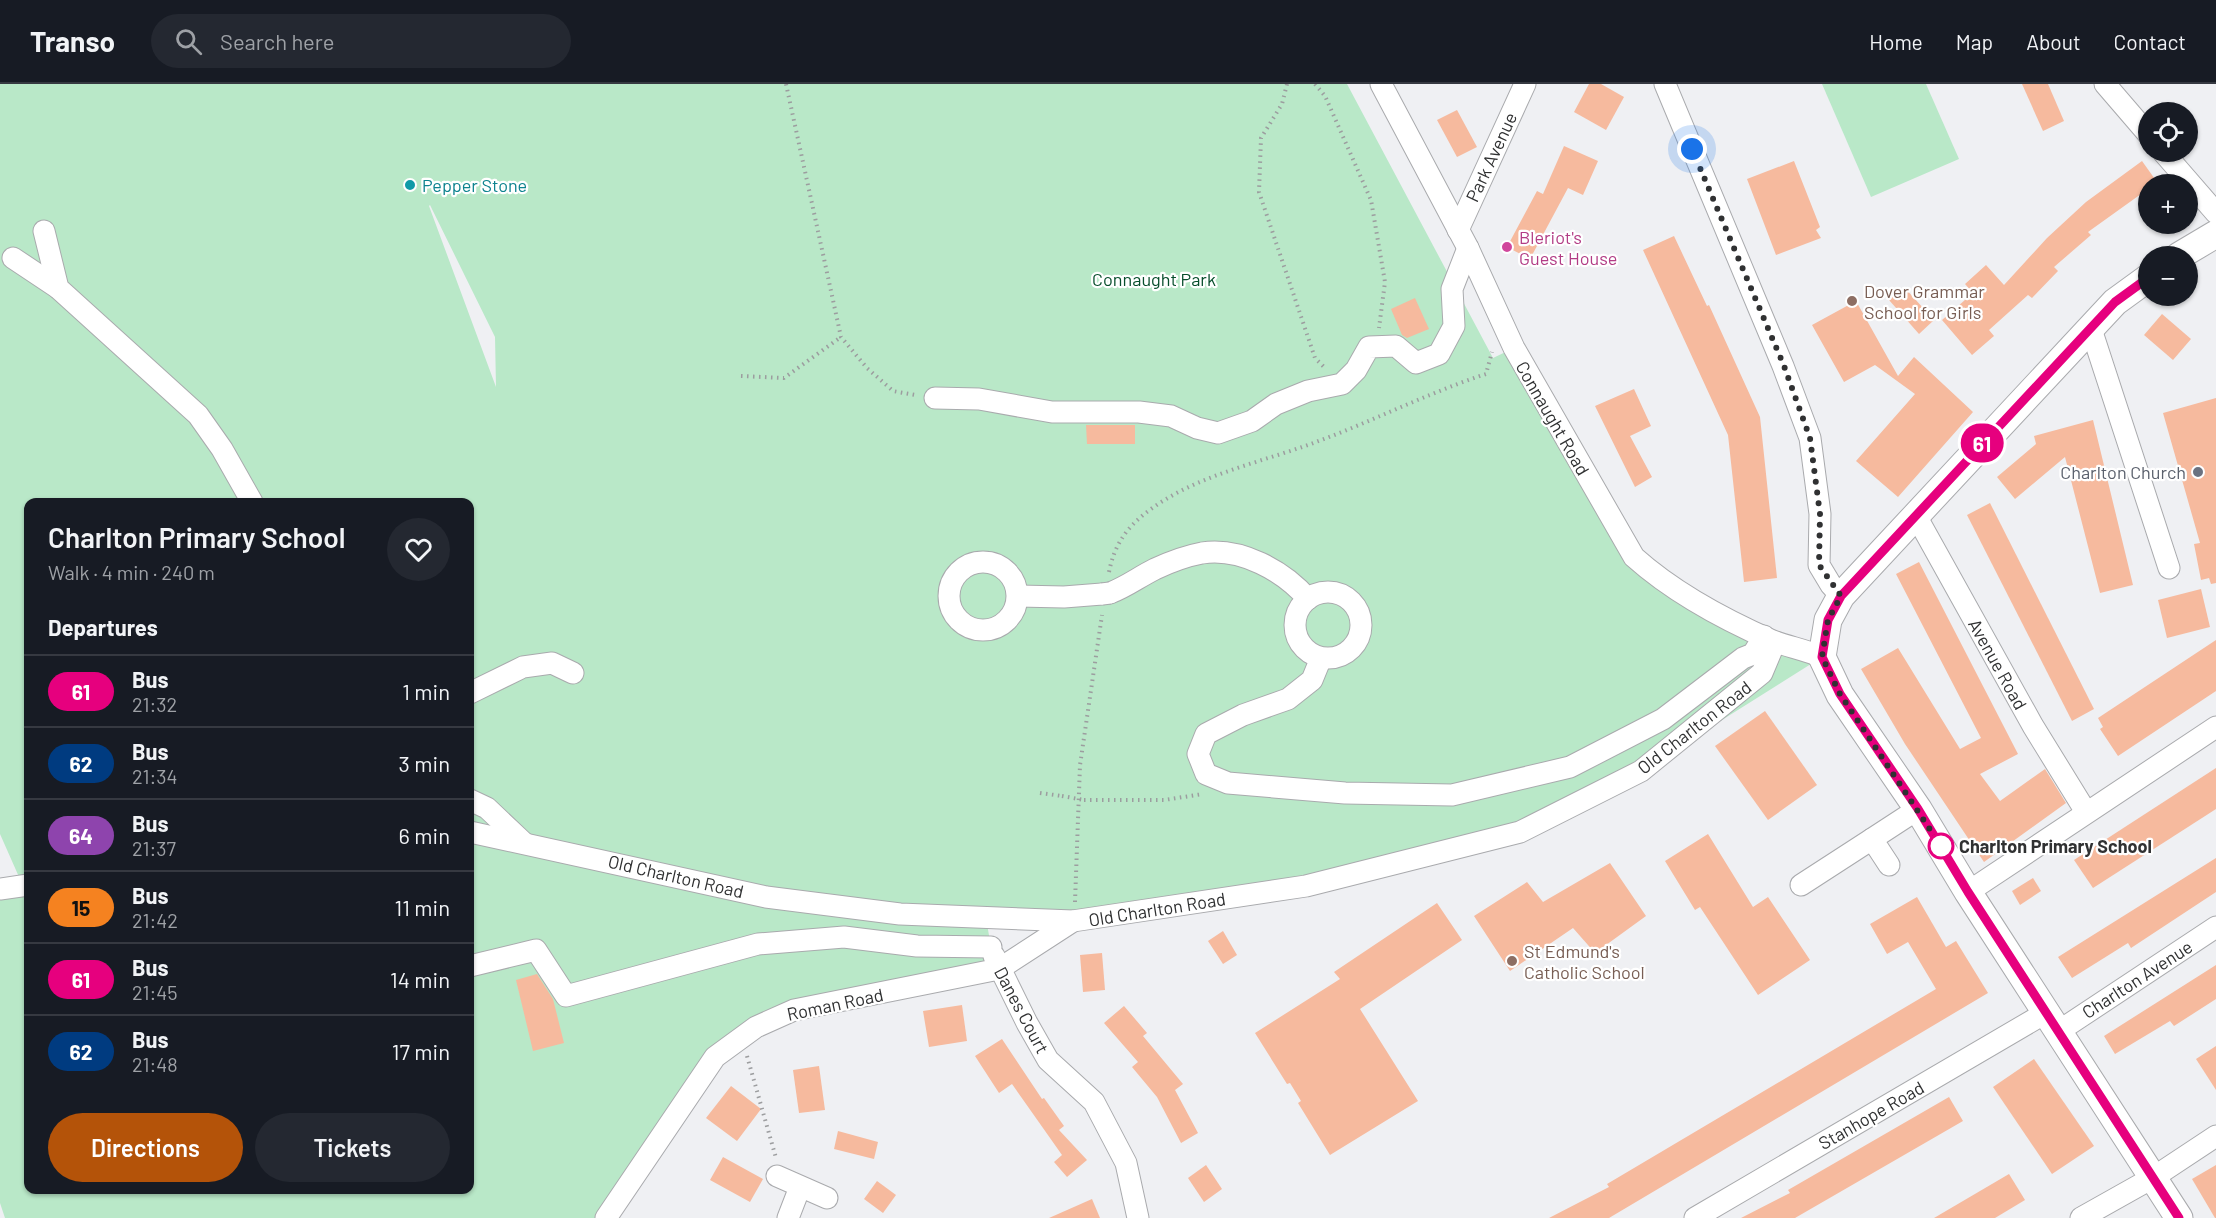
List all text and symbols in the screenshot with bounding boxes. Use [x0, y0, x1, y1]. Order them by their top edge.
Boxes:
search box [151, 14, 571, 68]
text: Transo [30, 24, 115, 58]
icon: search [172, 25, 205, 58]
text: Search here [220, 28, 334, 54]
text: Home [1869, 29, 1923, 54]
text: Map [1956, 29, 1993, 54]
text: About [2026, 29, 2081, 54]
text: Contact [2114, 29, 2186, 54]
map controls [2138, 102, 2198, 306]
button: locate [2138, 102, 2198, 162]
street label: Park Avenue [1461, 109, 1521, 205]
your location [1677, 134, 1707, 164]
place label: Pepper Stone [422, 174, 527, 196]
button: + [2138, 174, 2198, 234]
marker: Pepper Stone [403, 178, 417, 192]
place label: Bleriot's Guest House [1519, 226, 1617, 269]
marker: Bleriot's Guest House [1500, 240, 1514, 254]
button: − [2138, 246, 2198, 306]
park label: Connaught Park [1092, 268, 1216, 290]
place label: Dover Grammar School for Girls [1864, 280, 1985, 323]
marker: Dover Grammar School for Girls [1845, 294, 1859, 308]
street label: Connaught Road [1511, 357, 1595, 479]
line badge: 61 [1955, 424, 2009, 462]
text: 61 [1973, 431, 1991, 456]
place label: Charlton Church [2060, 461, 2186, 483]
marker: Charlton Church [2191, 465, 2205, 479]
button: heart [387, 518, 450, 581]
text: Charlton Primary School [48, 520, 346, 554]
text: Walk · 4 min · 240 m [48, 560, 215, 584]
text: Departures [48, 614, 158, 640]
street label: Avenue Road [1964, 615, 2032, 713]
text: Bus [132, 666, 169, 692]
street label: Old Charlton Road [1633, 676, 1755, 778]
text: 1 min [402, 678, 450, 704]
text: 61 [72, 679, 90, 704]
text: 21:32 [132, 692, 177, 716]
text: Bus [132, 738, 169, 764]
text: 3 min [399, 750, 450, 776]
text: 62 [69, 751, 93, 776]
text: 21:34 [132, 764, 178, 788]
text: Bus [132, 810, 169, 836]
text: 6 min [399, 822, 450, 848]
text: 64 [69, 823, 93, 848]
marker: Charlton Primary School [1928, 833, 1954, 859]
place label: Charlton Primary School [1959, 835, 2152, 857]
text: 21:37 [132, 836, 176, 860]
street label: Old Charlton Road [606, 850, 746, 902]
text: Bus [132, 882, 169, 908]
street label: Old Charlton Road [1087, 887, 1227, 931]
text: 11 min [394, 894, 450, 920]
text: 15 [72, 895, 90, 920]
text: 21:42 [132, 908, 178, 932]
street label: Charlton Avenue [2078, 935, 2196, 1023]
place label: St Edmund's Catholic School [1524, 940, 1645, 983]
text: Bus [132, 954, 169, 980]
marker: St Edmund's Catholic School [1505, 954, 1519, 968]
street label: Danes Court [990, 963, 1054, 1057]
text: 14 min [390, 966, 450, 992]
text: 61 [72, 967, 90, 992]
text: 21:45 [132, 980, 178, 1004]
street label: Roman Road [785, 983, 885, 1025]
text: Bus [132, 1026, 169, 1052]
text: 17 min [392, 1038, 450, 1064]
text: 62 [69, 1039, 93, 1064]
text: 21:48 [132, 1052, 178, 1076]
street label: Stanhope Road [1814, 1076, 1928, 1154]
button: Directions [48, 1113, 243, 1182]
button: Tickets [255, 1113, 450, 1182]

